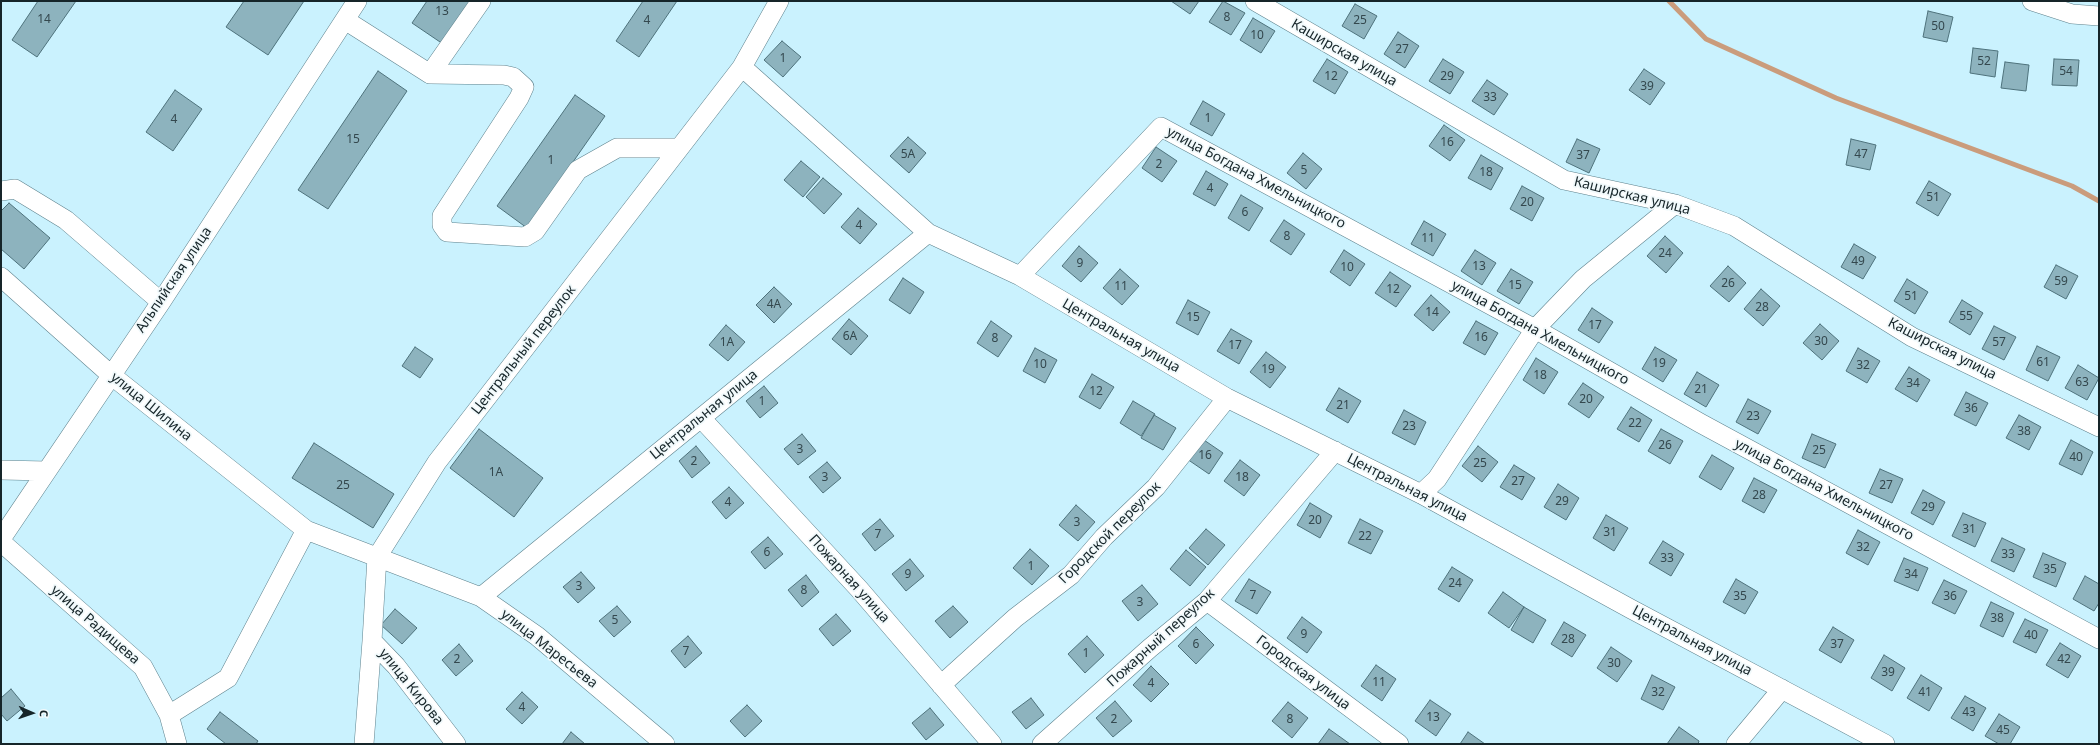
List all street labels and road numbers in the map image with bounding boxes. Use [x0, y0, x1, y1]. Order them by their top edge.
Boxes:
street label: Каширская улица [1288, 16, 1400, 90]
street label: улица Богдана Хмельницкого [1164, 124, 1348, 232]
street label: Каширская улица [1572, 173, 1692, 219]
street label: Альпийская улица [132, 224, 216, 336]
street label: улица Богдана Хмельницкого [1448, 277, 1632, 389]
street label: Центральный переулок [468, 282, 580, 418]
street label: Центральная улица [1059, 295, 1183, 377]
street label: Каширская улица [1885, 314, 1999, 384]
street label: Центральная улица [647, 367, 761, 463]
street label: улица Шилина [107, 369, 195, 445]
street label: улица Богдана Хмельницкого [1732, 436, 1916, 544]
street label: Центральная улица [1344, 450, 1470, 526]
street label: Городской переулок [1056, 479, 1164, 587]
street label: Пожарная улица [805, 531, 893, 627]
street label: улица Радищева [47, 582, 143, 668]
street label: Пожарный переулок [1104, 585, 1218, 691]
street label: Центральная улица [1629, 602, 1755, 680]
street label: улица Маресьева [497, 606, 601, 692]
street label: Городская улица [1253, 632, 1353, 714]
street label: улица Кирова [375, 645, 447, 729]

